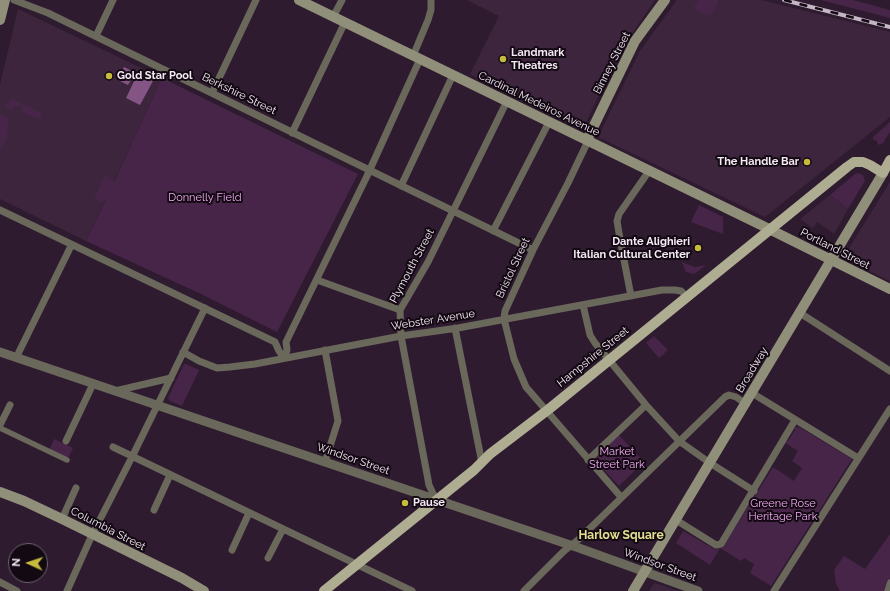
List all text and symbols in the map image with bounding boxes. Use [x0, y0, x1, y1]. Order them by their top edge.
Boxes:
street label: Binney Street [591, 30, 633, 96]
place label: Landmark Theatres [511, 46, 564, 72]
marker: Landmark Theatres [498, 54, 508, 64]
place label: Gold Star Pool [117, 69, 192, 83]
street label: Cardinal Medeiros Avenue [476, 69, 602, 139]
street label: Berkshire Street [200, 70, 278, 118]
marker: Gold Star Pool [104, 71, 114, 81]
place label: The Handle Bar [717, 155, 799, 169]
marker: The Handle Bar [802, 157, 812, 167]
park label: Donnelly Field [168, 191, 242, 205]
street label: Portland Street [798, 226, 872, 272]
street label: Plymouth Street [387, 227, 437, 305]
place label: Dante Alighieri Italian Cultural Center [573, 235, 690, 261]
street label: Bristol Street [493, 236, 533, 300]
marker: Dante Alighieri Italian Cultural Center [693, 243, 703, 253]
street label: Webster Avenue [390, 307, 476, 333]
street label: Hampshire Street [554, 324, 632, 390]
street label: Broadway [733, 345, 771, 395]
street label: Windsor Street [315, 440, 391, 478]
park label: Market Street Park [589, 445, 645, 471]
place label: Pause [413, 496, 445, 510]
park label: Greene Rose Heritage Park [749, 497, 817, 523]
marker: Pause [400, 498, 410, 508]
street label: Columbia Street [68, 504, 148, 554]
district label: Harlow Square [578, 528, 664, 542]
north arrow [8, 543, 48, 583]
street label: Windsor Street [622, 546, 698, 584]
text: N [10, 558, 23, 567]

